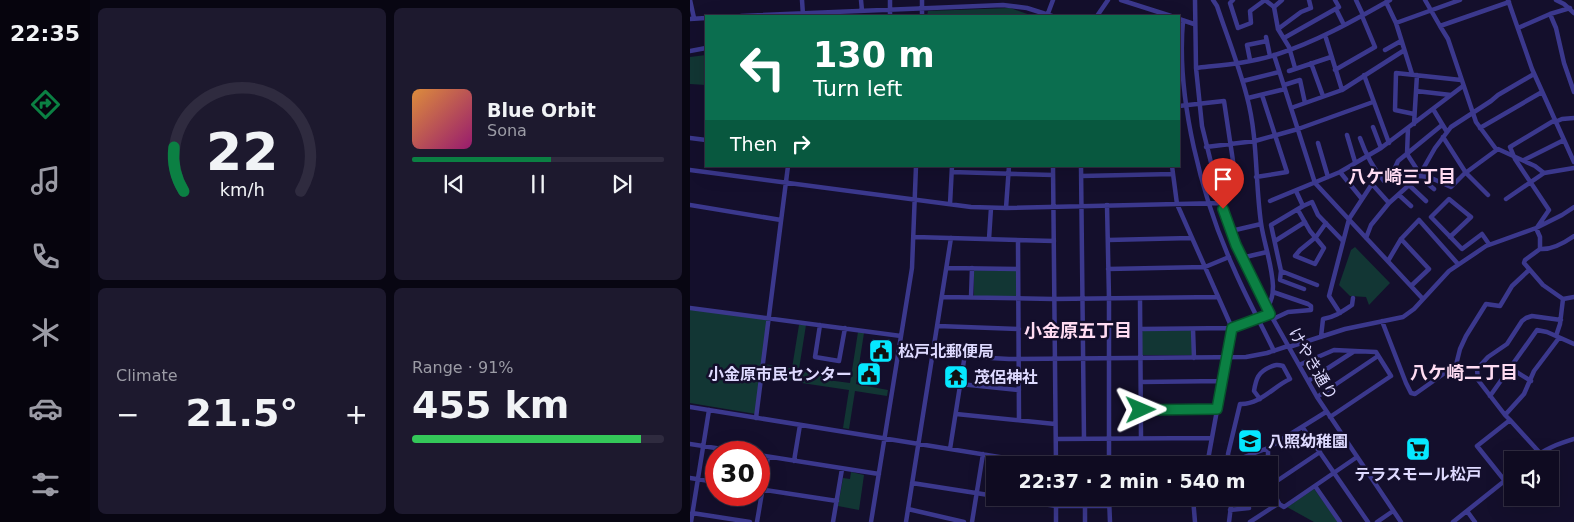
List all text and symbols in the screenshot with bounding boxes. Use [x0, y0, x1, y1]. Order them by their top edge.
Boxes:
text: 22:35 [10, 21, 80, 46]
icon: left [730, 35, 795, 100]
text: 130 m [813, 35, 935, 75]
text: Turn left [813, 76, 902, 101]
icon: directions [28, 87, 63, 122]
text: Blue Orbit [487, 99, 596, 121]
text: Sona [487, 121, 527, 140]
text: 22 [206, 122, 278, 182]
icon: right [787, 130, 815, 158]
text: Then [730, 133, 777, 155]
pin [1202, 158, 1244, 209]
icon: music [28, 163, 63, 198]
icon: arrive [1209, 165, 1237, 193]
district label: 八ケ崎三丁目 [1348, 166, 1456, 187]
icon: previous [440, 170, 468, 198]
icon: pause [524, 170, 552, 198]
icon: next [608, 170, 636, 198]
text: km/h [219, 179, 265, 200]
icon: phone [28, 239, 63, 274]
icon: climate [28, 315, 63, 350]
district label: 小金原五丁目 [1024, 320, 1132, 341]
street label: けやき通り [1285, 325, 1341, 403]
public building icon: 松戸北郵便局 [868, 338, 894, 364]
place label: 松戸北郵便局 [898, 342, 994, 361]
text: Range · 91% [412, 358, 514, 377]
public building icon: 小金原市民センター [856, 361, 882, 387]
district label: 八ケ崎二丁目 [1410, 362, 1518, 383]
temple icon: 茂侶神社 [943, 364, 969, 390]
place label: 小金原市民センター [708, 365, 852, 384]
text: Climate [116, 366, 178, 385]
place label: 茂侶神社 [974, 368, 1038, 387]
text: 455 km [412, 383, 569, 427]
position arrow [1114, 383, 1166, 435]
icon: car [28, 391, 63, 426]
text: 21.5° [186, 391, 298, 435]
text: − [116, 398, 139, 431]
text: + [345, 398, 368, 431]
school or university icon: 八照幼稚園 [1237, 428, 1263, 454]
place label: 八照幼稚園 [1268, 432, 1348, 451]
supermarket icon: テラスモール松戸 [1405, 436, 1431, 462]
speed limit sign: 30 [705, 441, 770, 506]
map controls [1504, 451, 1559, 506]
button: sound [1504, 451, 1559, 506]
place label: テラスモール松戸 [1354, 465, 1482, 484]
icon: filters [28, 467, 63, 502]
text: 22:37 · 2 min · 540 m [1018, 470, 1246, 492]

